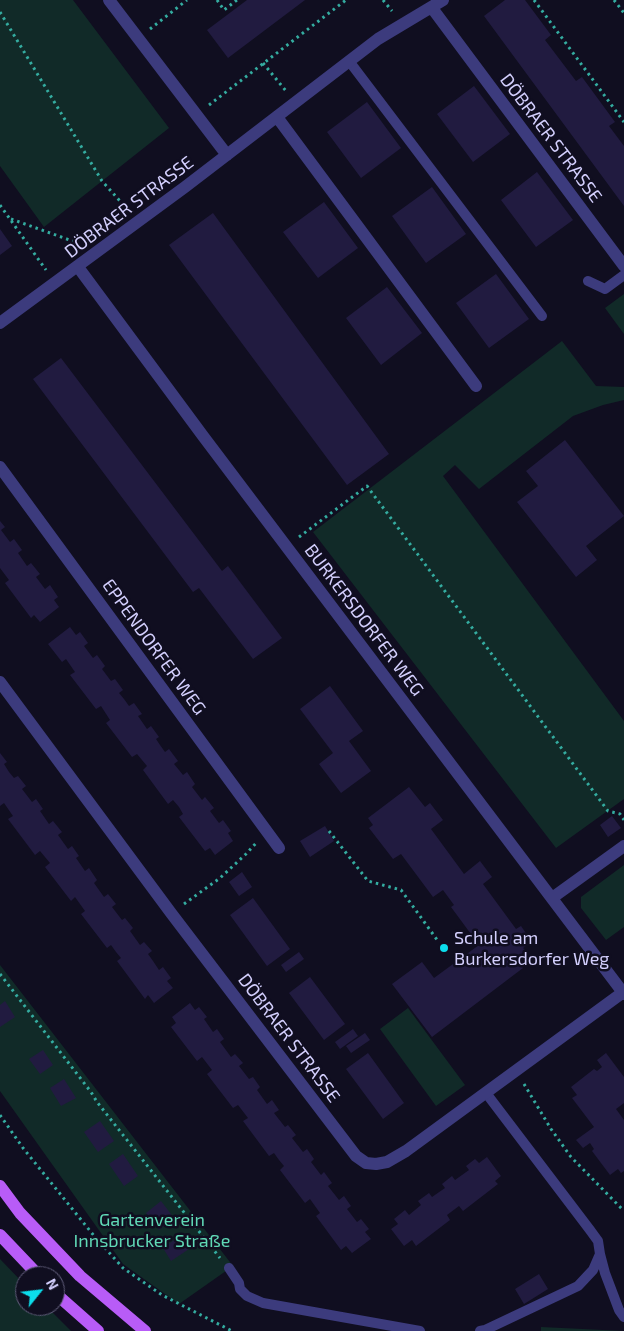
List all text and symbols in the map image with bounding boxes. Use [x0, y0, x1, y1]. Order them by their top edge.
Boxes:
street label: DÖBRAER STRASSE [495, 69, 607, 207]
street label: DÖBRAER STRASSE [60, 151, 198, 263]
street label: BURKERSDORFER WEG [300, 540, 428, 700]
street label: EPPENDORFER WEG [98, 575, 210, 719]
place label: Schule am Burkersdorfer Weg [454, 927, 609, 970]
marker: Schule am Burkersdorfer Weg [438, 942, 450, 954]
street label: DÖBRAER STRASSE [233, 969, 345, 1107]
park label: Gartenverein Innsbrucker Straße [74, 1209, 230, 1252]
north arrow [15, 1266, 65, 1316]
text: N [43, 1275, 63, 1293]

